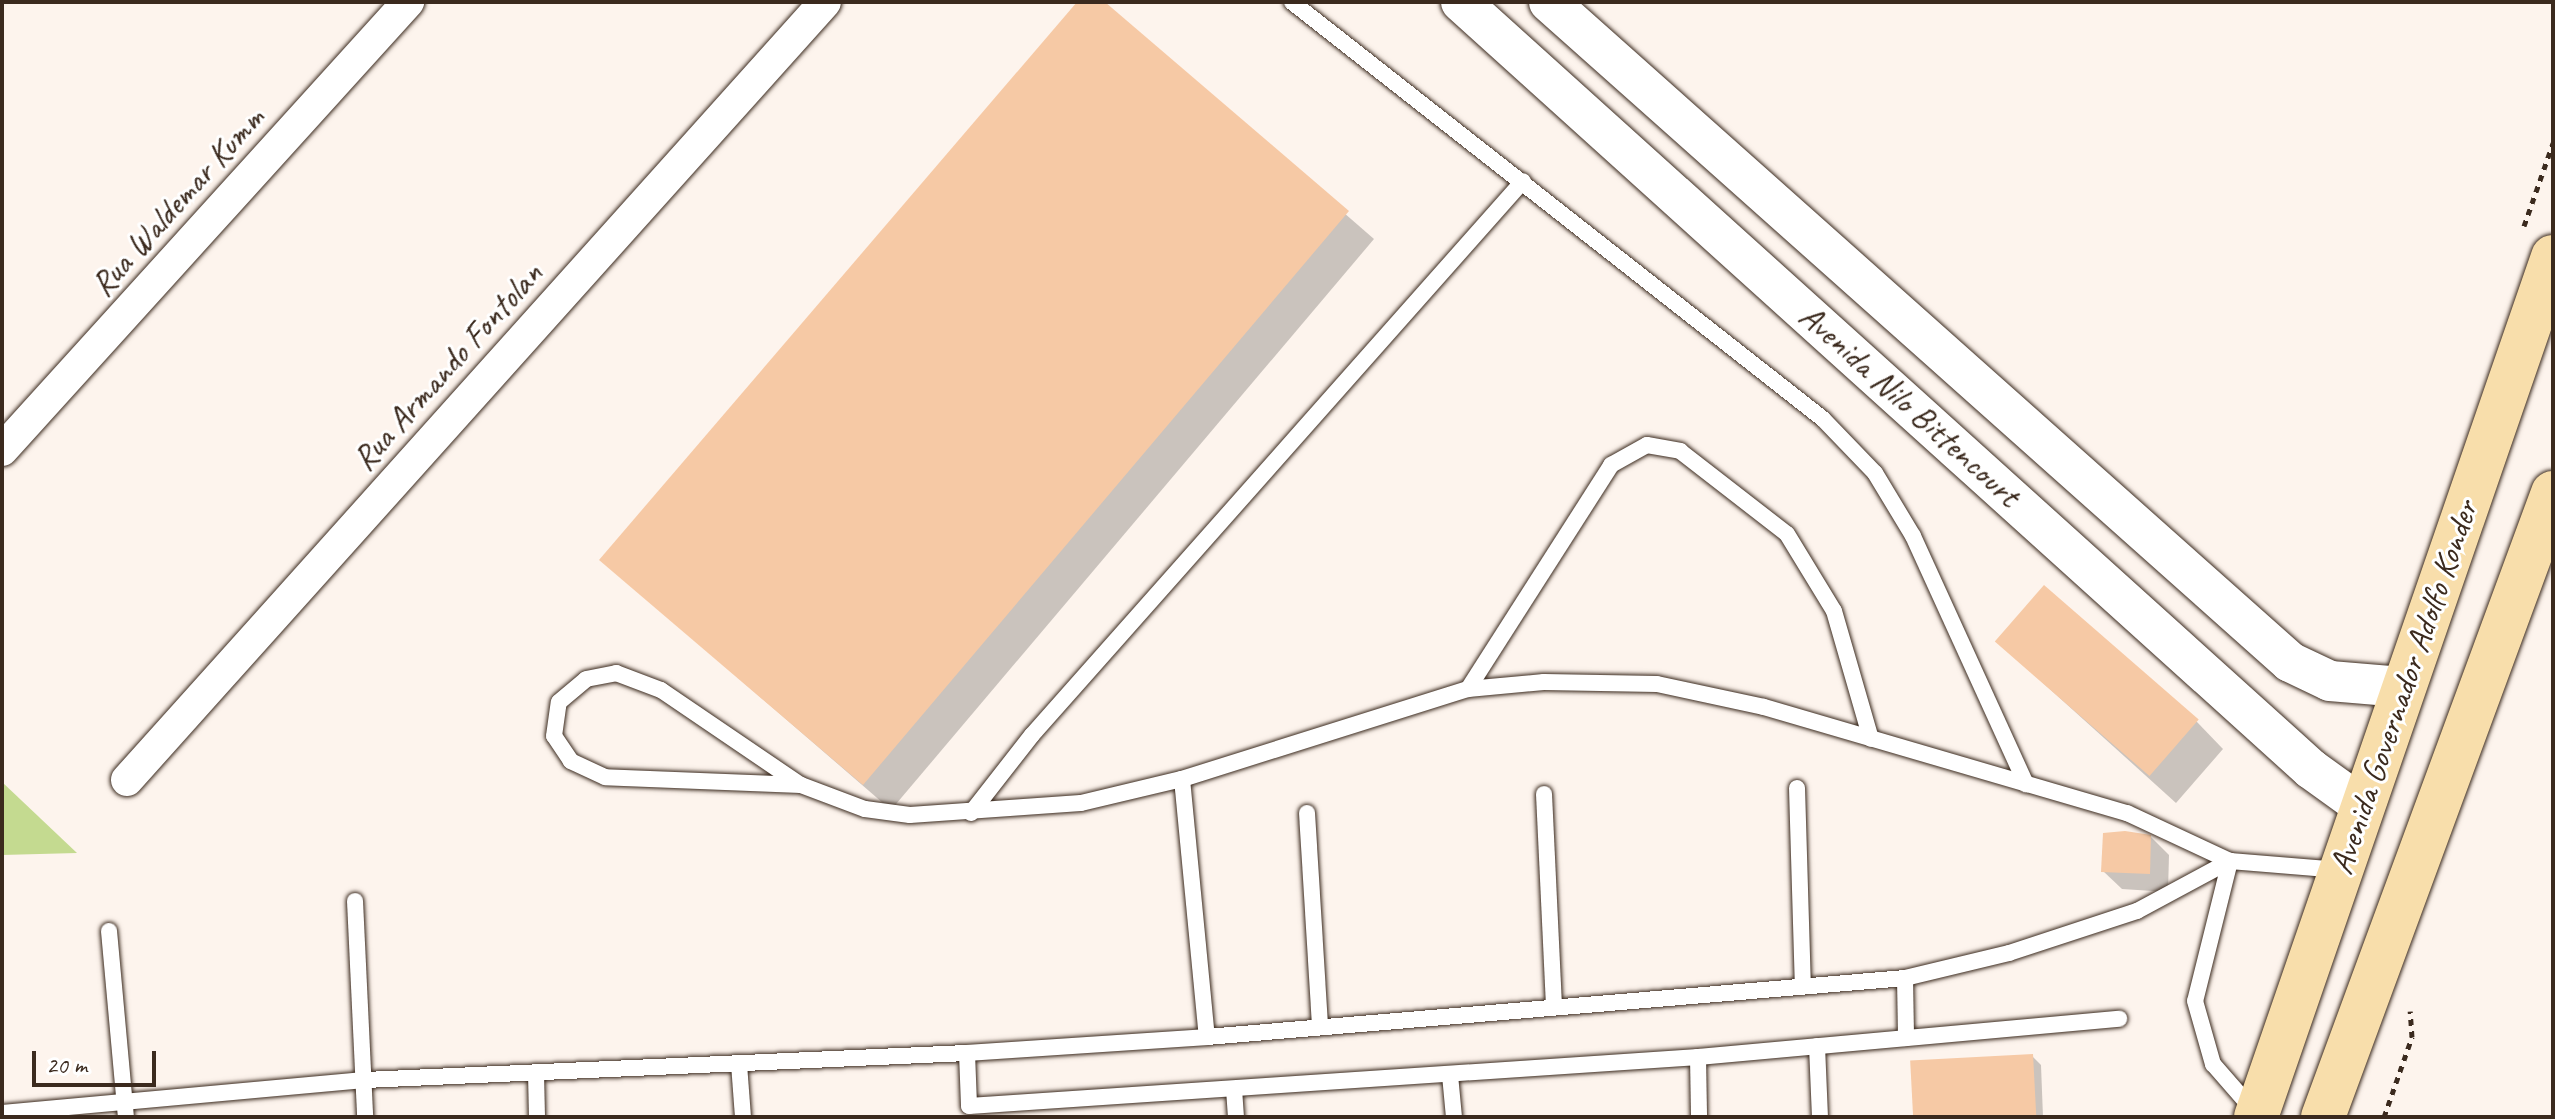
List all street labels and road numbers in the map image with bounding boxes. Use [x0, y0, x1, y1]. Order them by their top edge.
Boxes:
street label: Rua Waldemar Kumm [81, 97, 273, 305]
street label: Rua Armando Fontolan [343, 254, 551, 478]
street label: Avenida Nilo Bittencourt [1791, 295, 2029, 515]
street label: Avenida Governador Adolfo Konder [2320, 495, 2486, 879]

